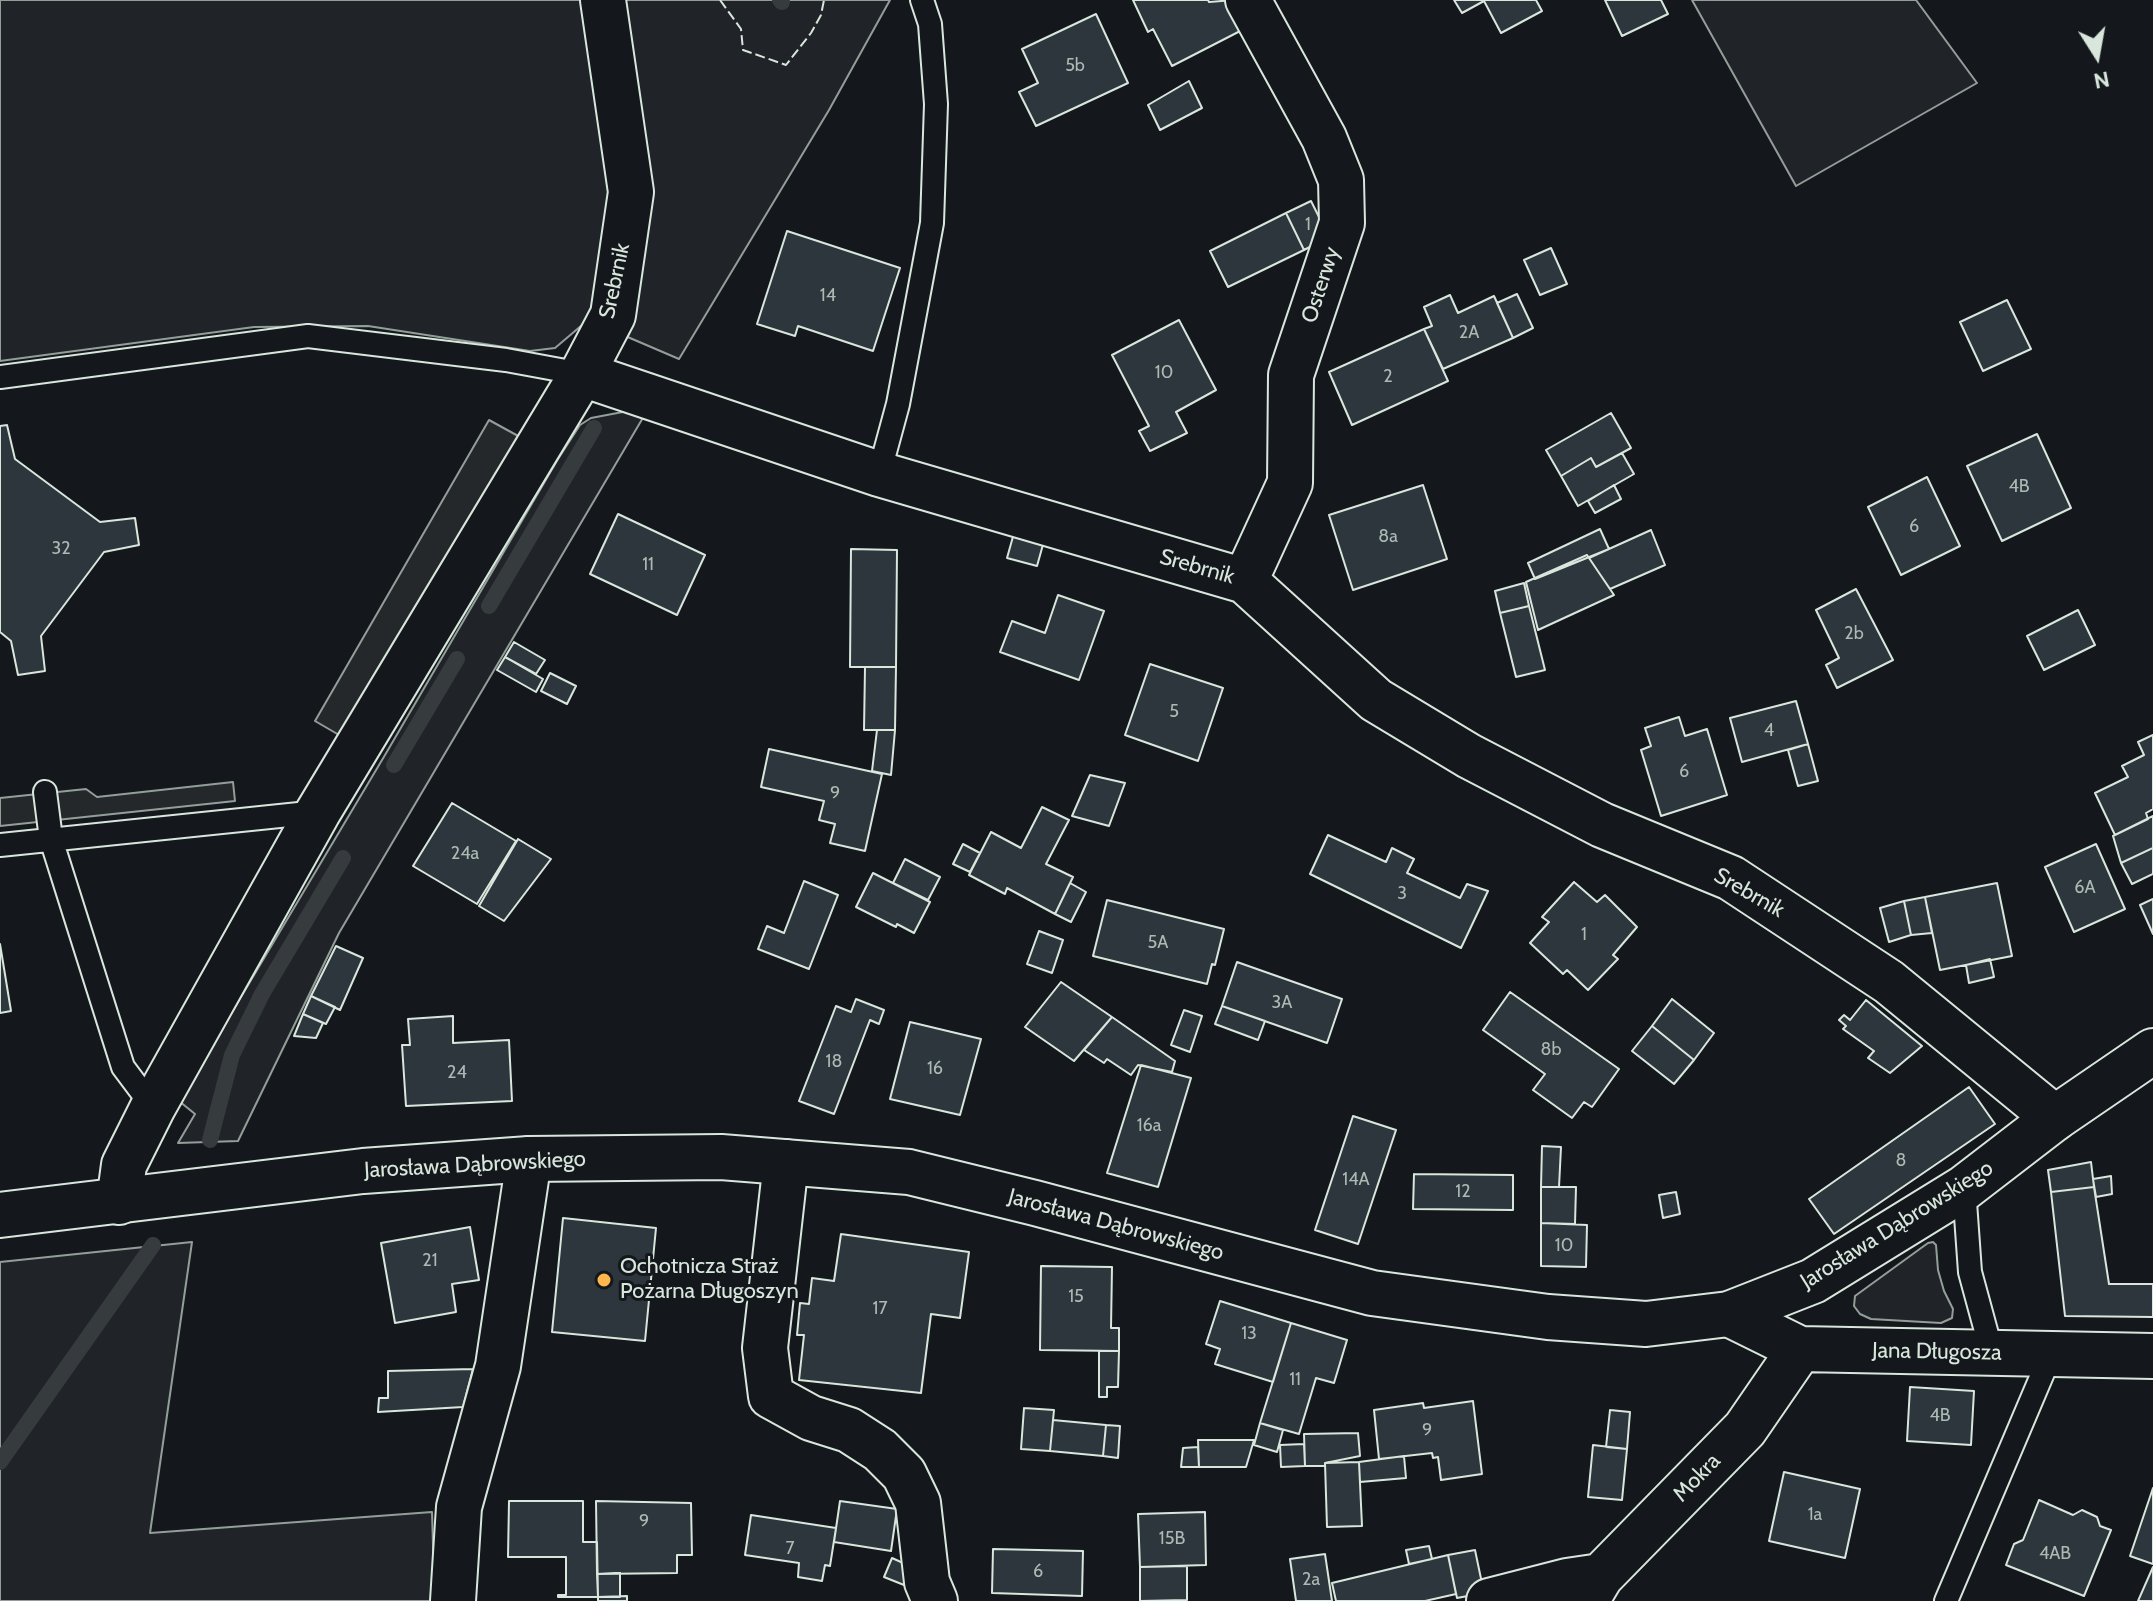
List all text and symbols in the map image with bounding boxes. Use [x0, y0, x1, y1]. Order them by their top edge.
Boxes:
north arrow [2057, 16, 2137, 96]
house number: 5b [1065, 55, 1085, 77]
text: N [2091, 65, 2112, 95]
house number: 1 [1305, 214, 1311, 236]
street label: Srebrnik [594, 241, 636, 321]
street label: Osterwy [1296, 244, 1346, 326]
house number: 14 [820, 285, 836, 307]
house number: 2A [1459, 322, 1479, 344]
house number: 10 [1155, 362, 1173, 384]
house number: 2 [1383, 366, 1393, 388]
house number: 4B [2008, 476, 2030, 498]
house number: 6 [1909, 516, 1919, 538]
house number: 8a [1378, 526, 1398, 548]
house number: 32 [51, 538, 71, 560]
street label: Srebrnik [1157, 544, 1237, 590]
house number: 11 [642, 554, 654, 576]
house number: 2b [1844, 623, 1864, 645]
house number: 5 [1169, 701, 1179, 723]
house number: 4 [1764, 720, 1774, 742]
house number: 6 [1679, 761, 1689, 783]
house number: 9 [830, 783, 840, 805]
house number: 24a [451, 843, 479, 865]
street label: Srebrnik [1709, 862, 1789, 924]
house number: 6A [2074, 877, 2096, 899]
house number: 3 [1397, 883, 1407, 905]
house number: 1 [1581, 924, 1587, 946]
house number: 5A [1148, 932, 1168, 954]
house number: 3A [1272, 992, 1292, 1014]
house number: 8b [1541, 1039, 1561, 1061]
house number: 18 [826, 1051, 842, 1073]
house number: 16 [927, 1058, 943, 1080]
house number: 24 [447, 1062, 467, 1084]
house number: 16a [1137, 1115, 1161, 1137]
street label: Jarosława Dąbrowskiego [363, 1146, 587, 1184]
house number: 8 [1896, 1150, 1906, 1172]
street label: Jarosława Dąbrowskiego [1796, 1155, 1998, 1295]
house number: 14A [1342, 1169, 1370, 1191]
house number: 12 [1455, 1181, 1471, 1203]
street label: Jarosława Dąbrowskiego [1005, 1184, 1227, 1266]
house number: 10 [1555, 1235, 1573, 1257]
house number: 21 [422, 1250, 438, 1272]
place label: Ochotnicza Straż Pożarna Długoszyn [620, 1254, 799, 1306]
marker: Ochotnicza Straż Pożarna Długoszyn [595, 1271, 613, 1289]
house number: 15 [1068, 1286, 1084, 1308]
house number: 17 [873, 1298, 887, 1320]
house number: 13 [1241, 1323, 1257, 1345]
street label: Jana Długosza [1872, 1338, 2002, 1366]
house number: 11 [1289, 1369, 1301, 1391]
house number: 4B [1929, 1405, 1951, 1427]
house number: 9 [1422, 1420, 1432, 1442]
street label: Mokra [1668, 1448, 1726, 1508]
house number: 1a [1808, 1504, 1822, 1526]
house number: 9 [639, 1511, 649, 1533]
house number: 15B [1159, 1528, 1185, 1550]
house number: 7 [785, 1538, 795, 1560]
house number: 4AB [2039, 1543, 2071, 1565]
house number: 6 [1033, 1561, 1043, 1583]
house number: 2a [1302, 1569, 1320, 1591]

